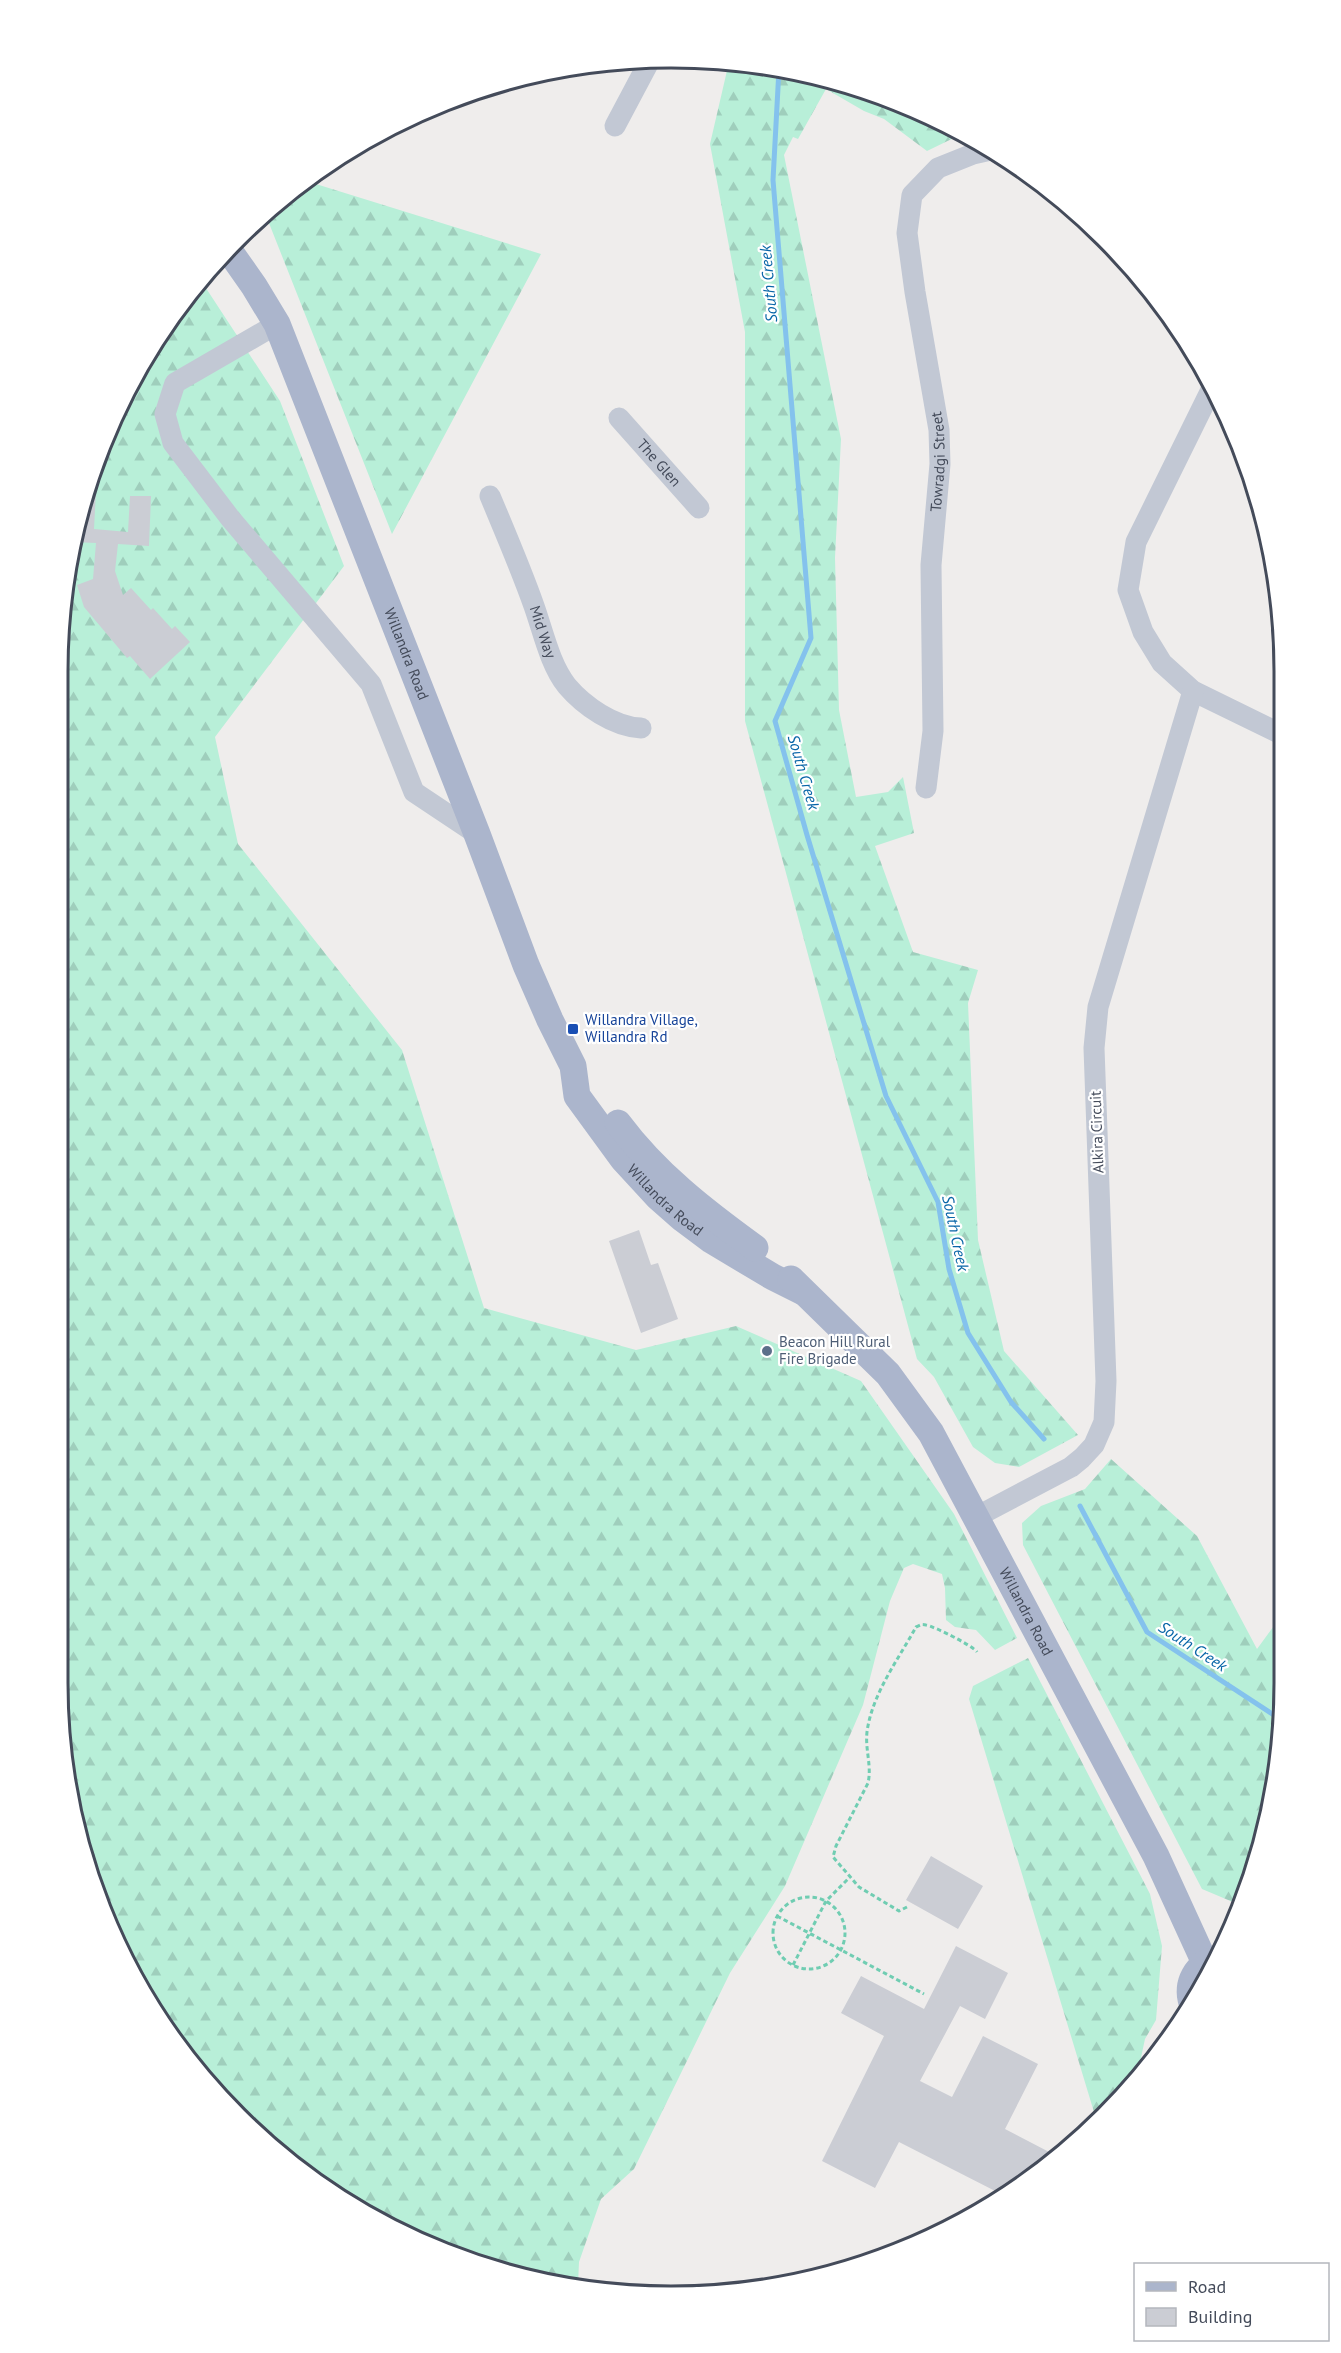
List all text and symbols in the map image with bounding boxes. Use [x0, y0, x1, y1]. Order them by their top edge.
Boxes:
water label: South Creek [755, 244, 781, 323]
street label: Towradgi Street [926, 410, 949, 513]
street label: The Glen [633, 435, 685, 490]
street label: Mid Way [526, 603, 561, 661]
street label: Willandra Road [380, 605, 433, 703]
water label: South Creek [784, 732, 825, 813]
place label: Willandra Village, Willandra Rd [585, 1010, 698, 1046]
marker: Willandra Village, Willandra Rd [566, 1022, 580, 1036]
street label: Alkira Circuit [1086, 1090, 1107, 1174]
street label: Willandra Road [623, 1160, 707, 1240]
water label: South Creek [938, 1193, 974, 1274]
place label: Beacon Hill Rural Fire Brigade [779, 1332, 891, 1368]
marker: Beacon Hill Rural Fire Brigade [760, 1344, 774, 1358]
street label: Willandra Road [995, 1564, 1058, 1659]
water label: South Creek [1155, 1617, 1232, 1676]
legend [1134, 2263, 1329, 2341]
text: Road [1188, 2275, 1226, 2298]
text: Building [1188, 2305, 1252, 2328]

